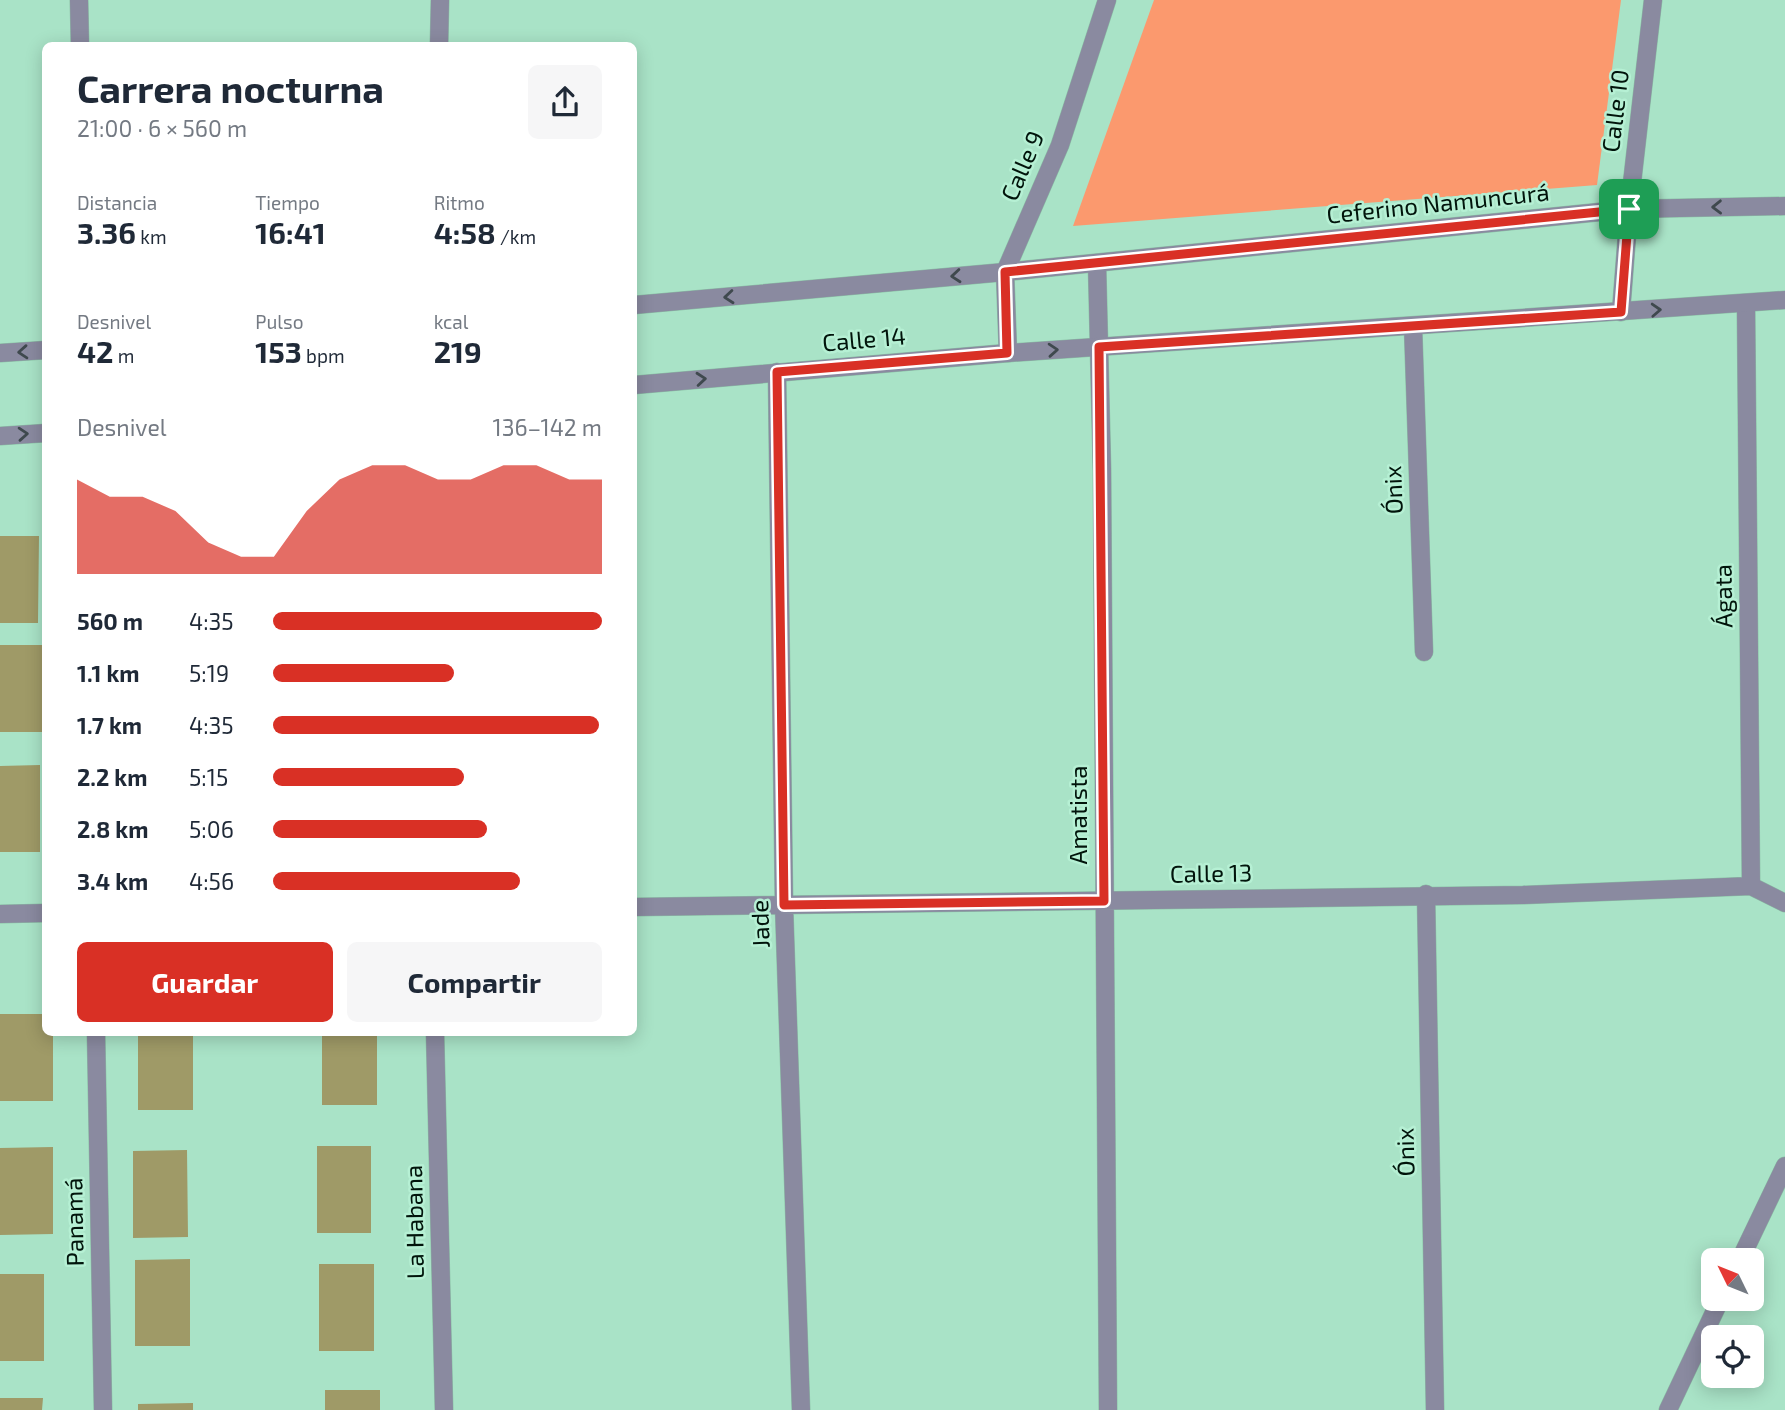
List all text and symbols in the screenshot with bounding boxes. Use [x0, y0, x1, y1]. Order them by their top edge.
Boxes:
text: Carrera nocturna [77, 65, 384, 111]
button: share [528, 65, 602, 139]
street label: Calle 10 [1595, 68, 1634, 154]
text: 21:00 · 6 × 560 m [77, 114, 247, 142]
street label: Calle 9 [994, 126, 1049, 205]
street label: Ceferino Namuncurá [1325, 176, 1551, 229]
pin [1599, 179, 1659, 239]
icon: arrive [1610, 190, 1648, 228]
text: Distancia [77, 191, 157, 214]
text: Tiempo [255, 191, 320, 214]
text: Ritmo [434, 191, 485, 214]
one-way arrow [1711, 199, 1722, 214]
text: 3.36 [77, 214, 136, 250]
text: 16:41 [255, 214, 326, 250]
text: 4:58 [434, 214, 496, 250]
text: km [136, 225, 167, 248]
text: /km [496, 225, 536, 248]
one-way arrow [950, 268, 961, 283]
one-way arrow [723, 289, 734, 304]
one-way arrow [1651, 302, 1662, 317]
text: Desnivel [77, 310, 151, 333]
text: Pulso [255, 310, 303, 333]
text: kcal [434, 310, 468, 333]
street label: Calle 14 [821, 320, 907, 357]
text: 42 [77, 333, 114, 369]
text: 153 [255, 333, 302, 369]
text: 219 [434, 333, 482, 369]
one-way arrow [1048, 343, 1059, 358]
one-way arrow [17, 344, 28, 359]
text: m [114, 344, 134, 367]
text: bpm [302, 344, 345, 367]
one-way arrow [696, 372, 707, 387]
text: Desnivel [77, 413, 167, 441]
text: 136–142 m [493, 413, 602, 441]
one-way arrow [18, 427, 29, 442]
street label: Ónix [1377, 465, 1408, 515]
street label: Ágata [1707, 564, 1738, 628]
text: 560 m [77, 607, 143, 635]
text: 4:35 [189, 607, 234, 635]
text: 1.1 km [77, 659, 140, 687]
text: 5:19 [189, 659, 229, 687]
text: 1.7 km [77, 711, 142, 739]
text: 4:35 [189, 711, 234, 739]
text: 2.2 km [77, 763, 147, 791]
text: 5:15 [189, 763, 228, 791]
street label: Amatista [1063, 766, 1092, 864]
text: 2.8 km [77, 815, 148, 843]
text: 5:06 [189, 815, 234, 843]
street label: Calle 13 [1170, 857, 1252, 888]
text: 3.4 km [77, 867, 148, 895]
text: 4:56 [189, 867, 234, 895]
street label: Jade [744, 900, 775, 949]
button: Guardar [77, 942, 333, 1022]
button: Compartir [347, 942, 602, 1022]
street label: Ónix [1390, 1127, 1419, 1177]
street label: La Habana [398, 1165, 429, 1279]
street label: Panamá [58, 1177, 89, 1267]
north arrow [1701, 1248, 1764, 1311]
map controls [1701, 1248, 1764, 1388]
button: locate [1701, 1325, 1764, 1388]

